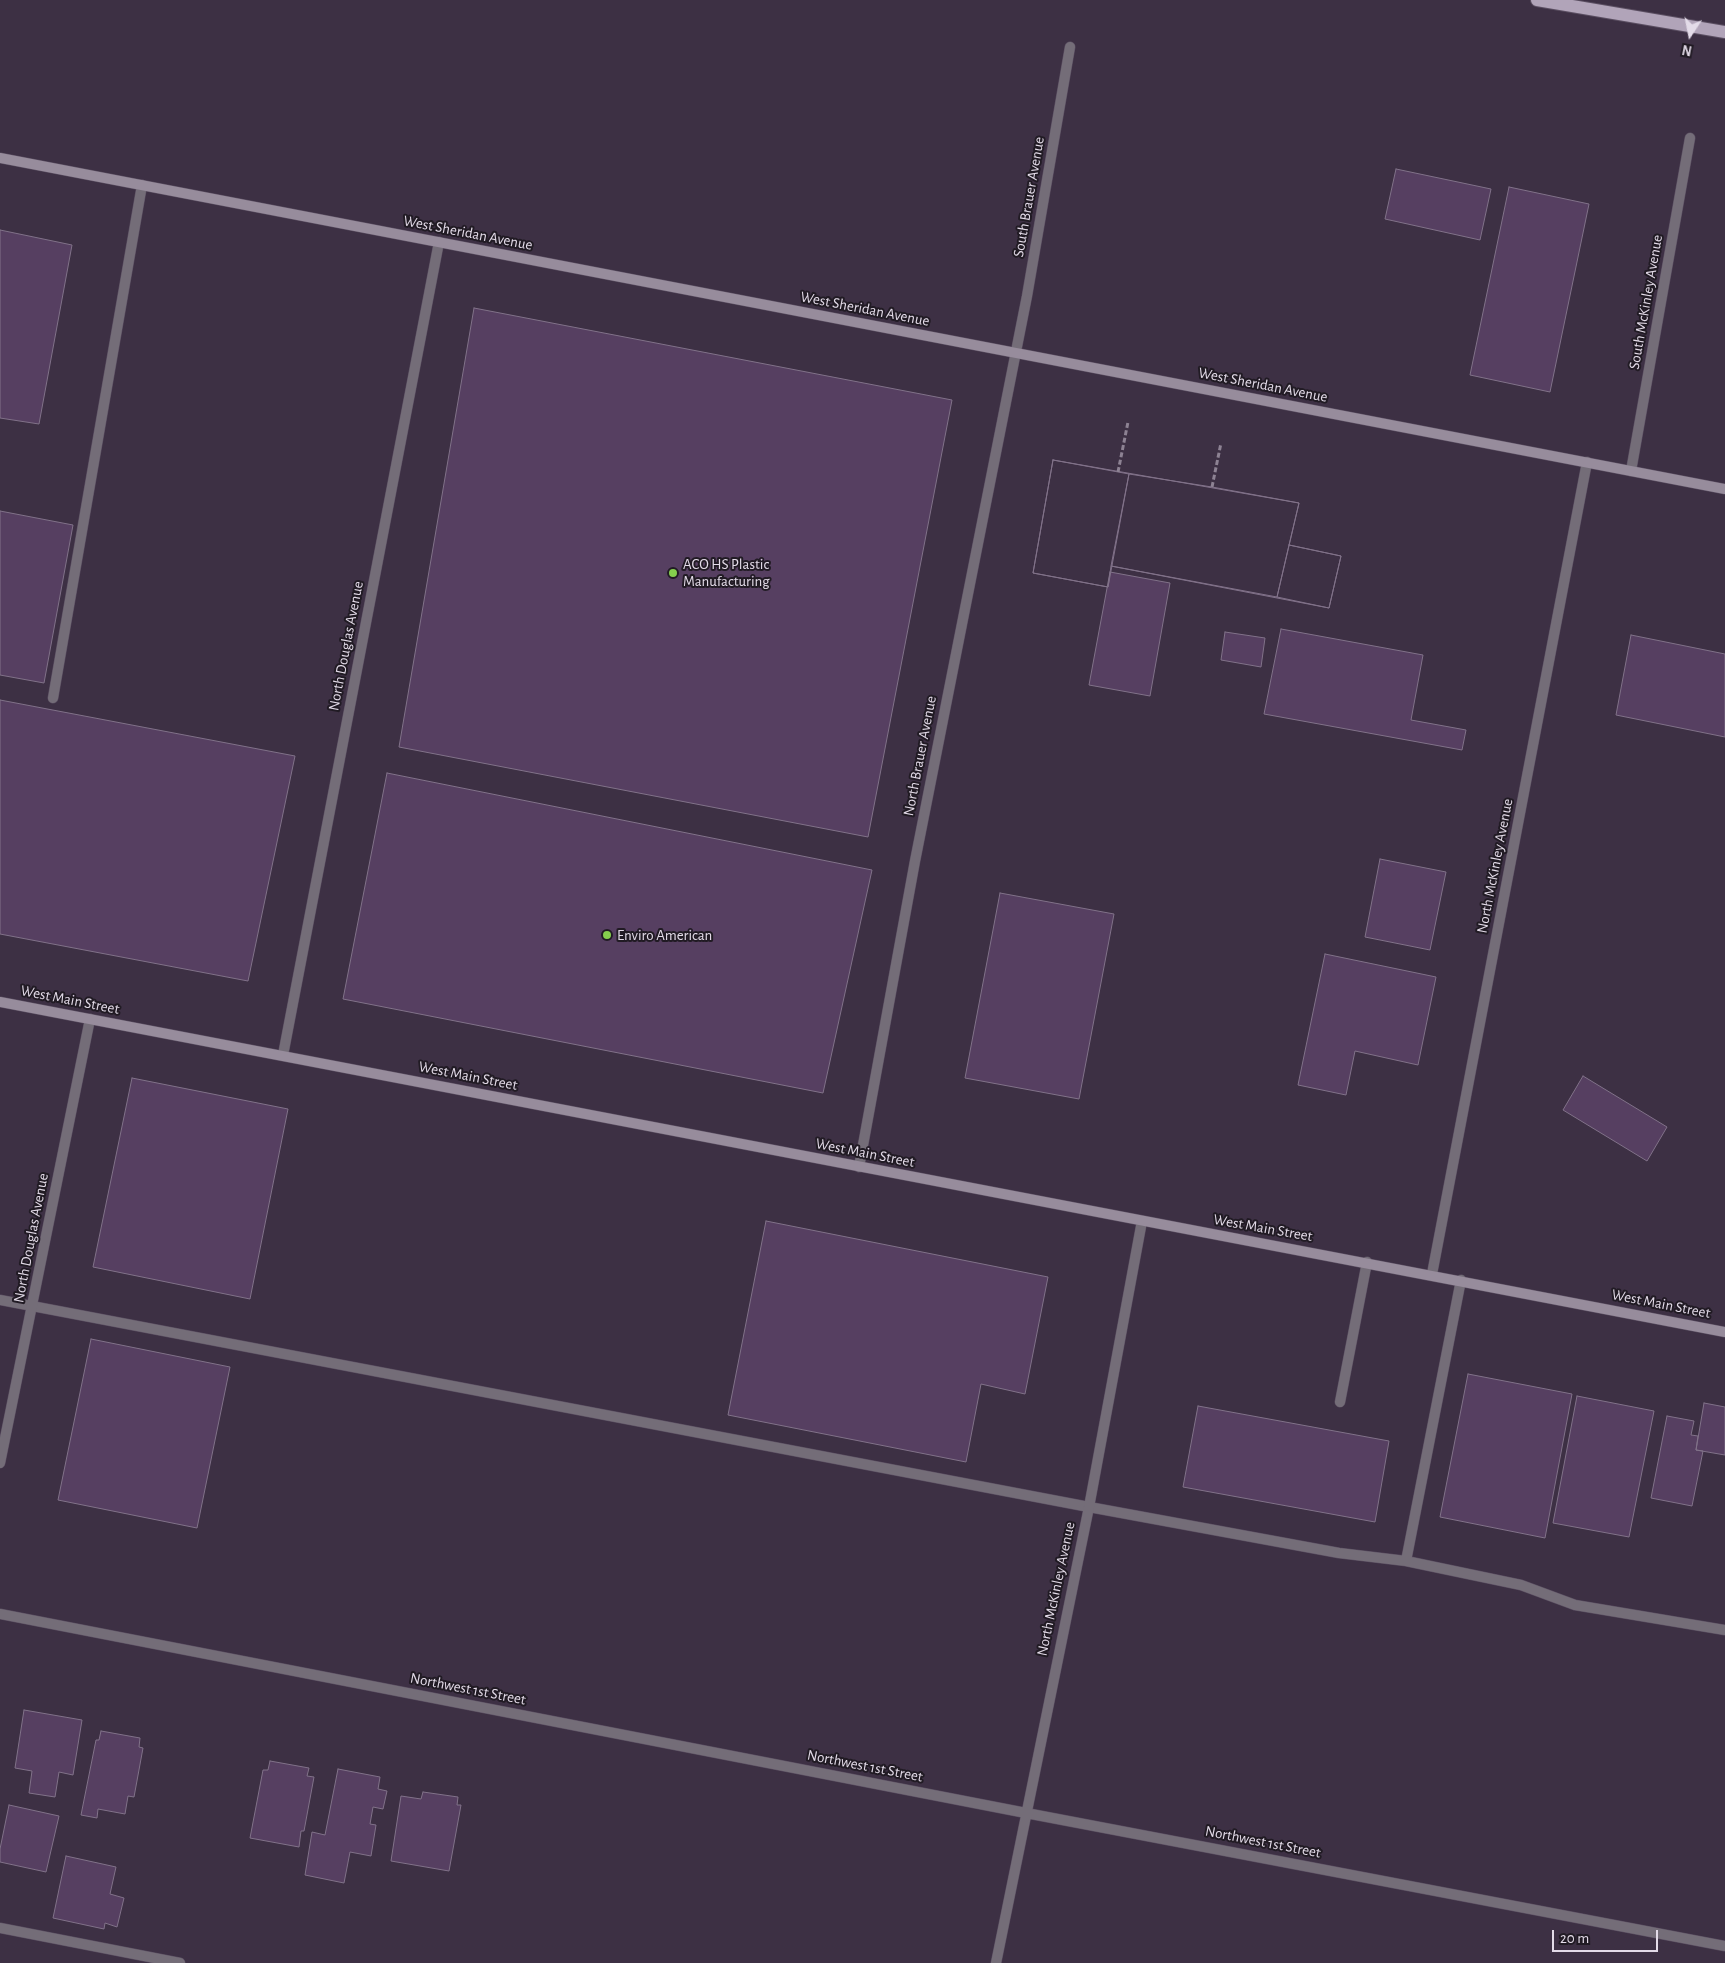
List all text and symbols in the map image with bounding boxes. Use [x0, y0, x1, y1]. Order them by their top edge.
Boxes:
north arrow [1665, 10, 1715, 60]
text: N [1681, 42, 1693, 58]
street label: South Brauer Avenue [1010, 135, 1048, 259]
street label: West Sheridan Avenue [402, 212, 534, 254]
street label: South McKinley Avenue [1625, 233, 1667, 371]
street label: West Sheridan Avenue [799, 288, 931, 330]
street label: West Sheridan Avenue [1197, 364, 1329, 406]
place label: ACO HS Plastic Manufacturing [683, 555, 770, 590]
marker: ACO HS Plastic Manufacturing [667, 567, 679, 579]
street label: North Douglas Avenue [325, 580, 367, 712]
street label: North Brauer Avenue [900, 694, 940, 818]
street label: North McKinley Avenue [1473, 797, 1517, 935]
place label: Enviro American [617, 926, 712, 944]
marker: Enviro American [601, 929, 613, 941]
street label: West Main Street [19, 982, 121, 1018]
street label: West Main Street [417, 1058, 519, 1094]
street label: West Main Street [814, 1135, 916, 1171]
street label: North Douglas Avenue [10, 1172, 52, 1304]
street label: West Main Street [1212, 1210, 1314, 1246]
street label: West Main Street [1610, 1286, 1712, 1322]
street label: North McKinley Avenue [1033, 1520, 1079, 1658]
street label: Northwest 1st Street [409, 1669, 527, 1709]
street label: Northwest 1st Street [806, 1746, 924, 1786]
street label: Northwest 1st Street [1204, 1822, 1322, 1862]
scale bar [1555, 1920, 1661, 1952]
text: 20 m [1560, 1931, 1589, 1946]

